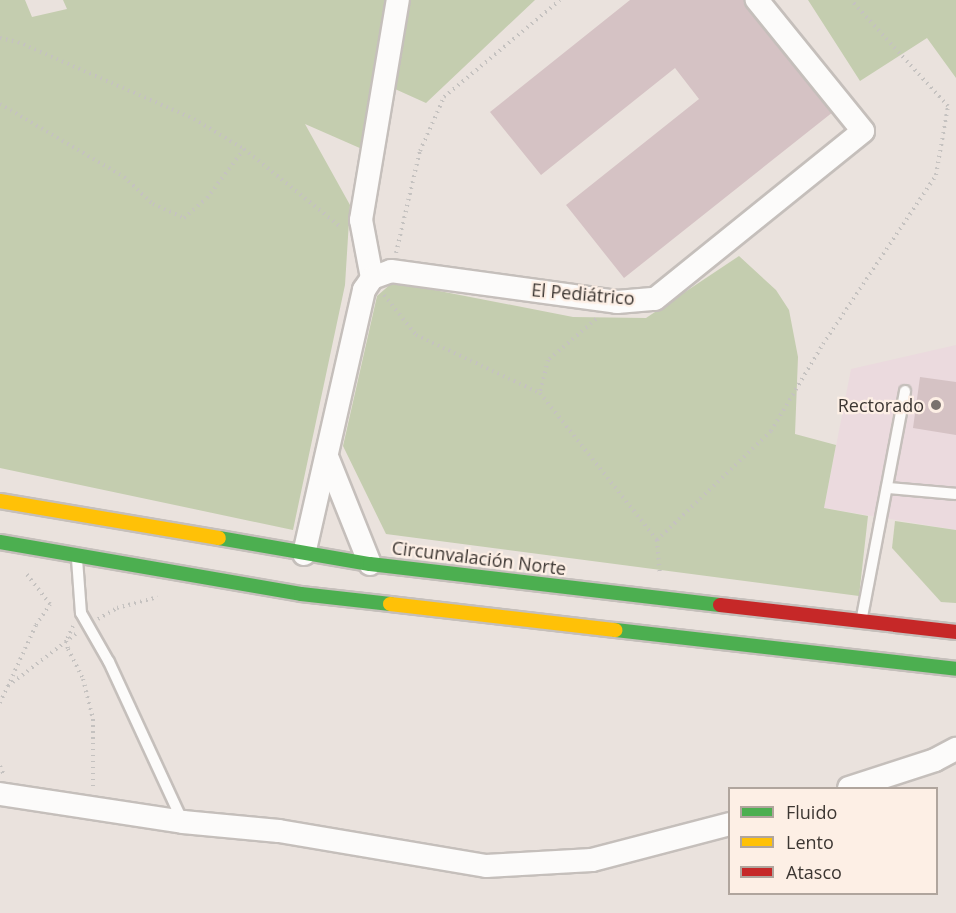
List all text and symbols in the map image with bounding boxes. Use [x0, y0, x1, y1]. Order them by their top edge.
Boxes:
street label: El Pediátrico [531, 279, 635, 309]
place label: Rectorado [838, 394, 924, 416]
marker: Rectorado [929, 398, 943, 412]
street label: Circunvalación Norte [391, 537, 567, 579]
legend [728, 787, 938, 895]
text: Fluido [786, 800, 837, 824]
text: Lento [786, 830, 834, 854]
text: Atasco [786, 860, 842, 884]

